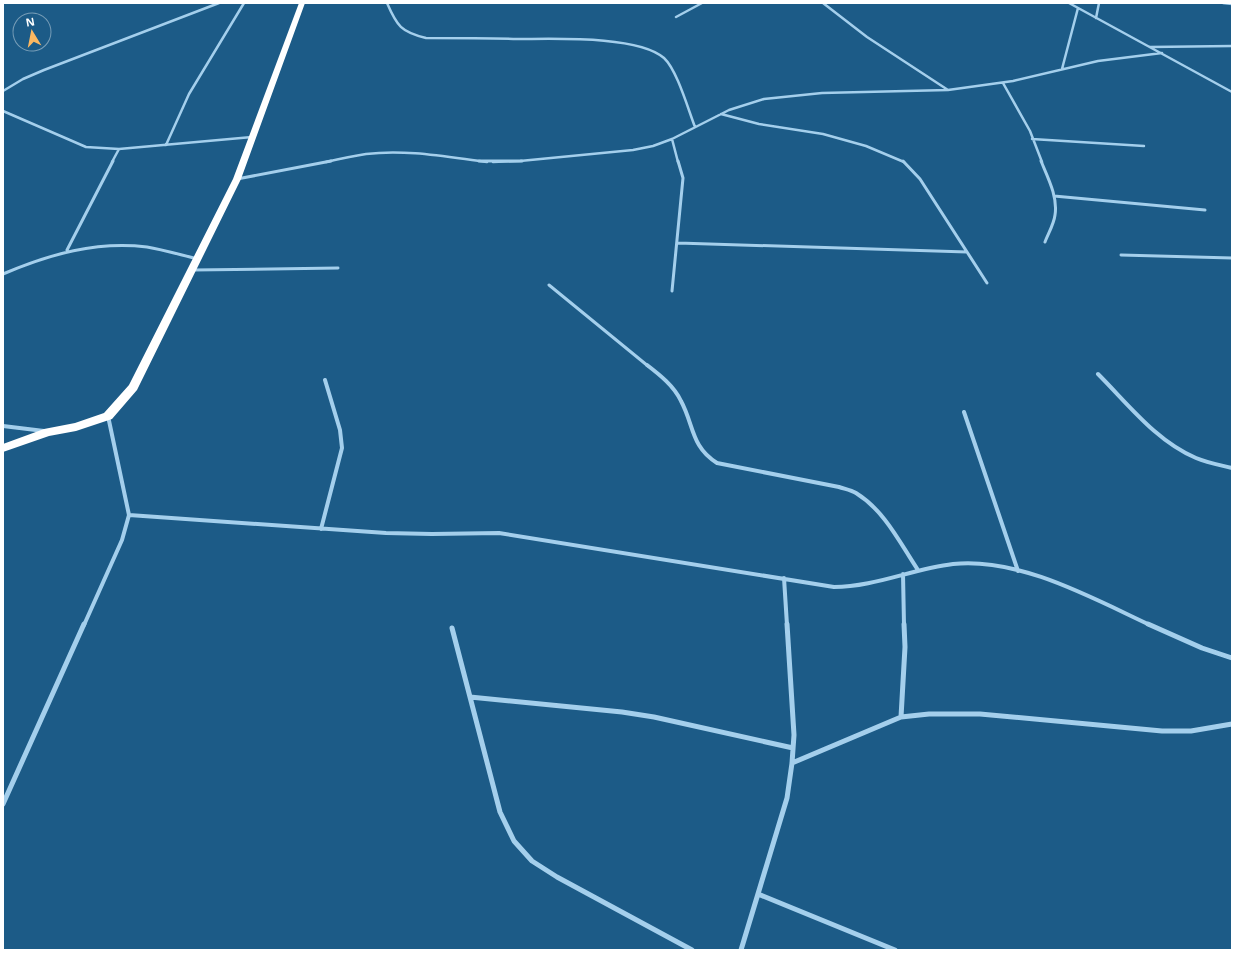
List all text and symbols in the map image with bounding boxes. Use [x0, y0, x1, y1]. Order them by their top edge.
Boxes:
north arrow [12, 12, 52, 52]
text: N [24, 13, 36, 30]

